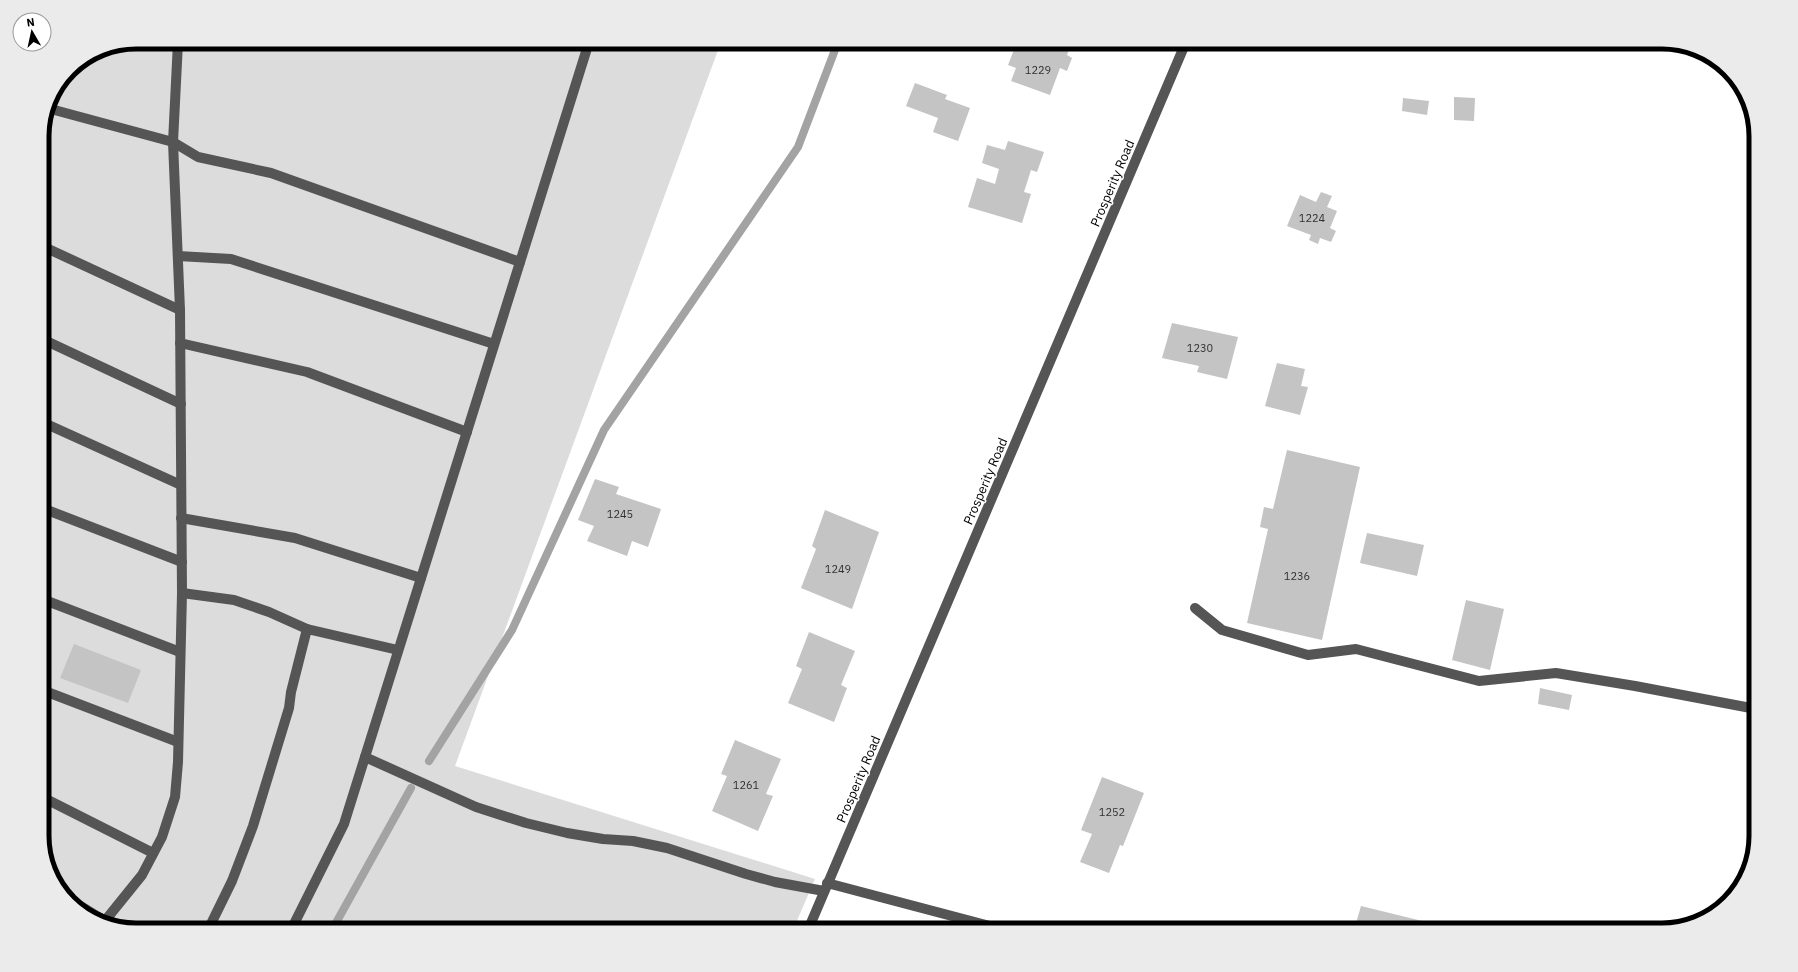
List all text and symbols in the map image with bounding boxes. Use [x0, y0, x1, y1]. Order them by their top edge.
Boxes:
north arrow [12, 12, 52, 52]
text: N [25, 15, 35, 30]
house number: 1229 [1025, 63, 1051, 77]
street label: Prosperity Road [1087, 137, 1138, 229]
house number: 1224 [1299, 211, 1326, 225]
house number: 1230 [1187, 341, 1213, 355]
street label: Prosperity Road [960, 435, 1011, 527]
house number: 1245 [607, 507, 633, 521]
house number: 1249 [825, 562, 851, 576]
house number: 1236 [1284, 569, 1310, 583]
street label: Prosperity Road [833, 733, 884, 825]
house number: 1261 [733, 778, 760, 792]
house number: 1252 [1099, 805, 1125, 819]

